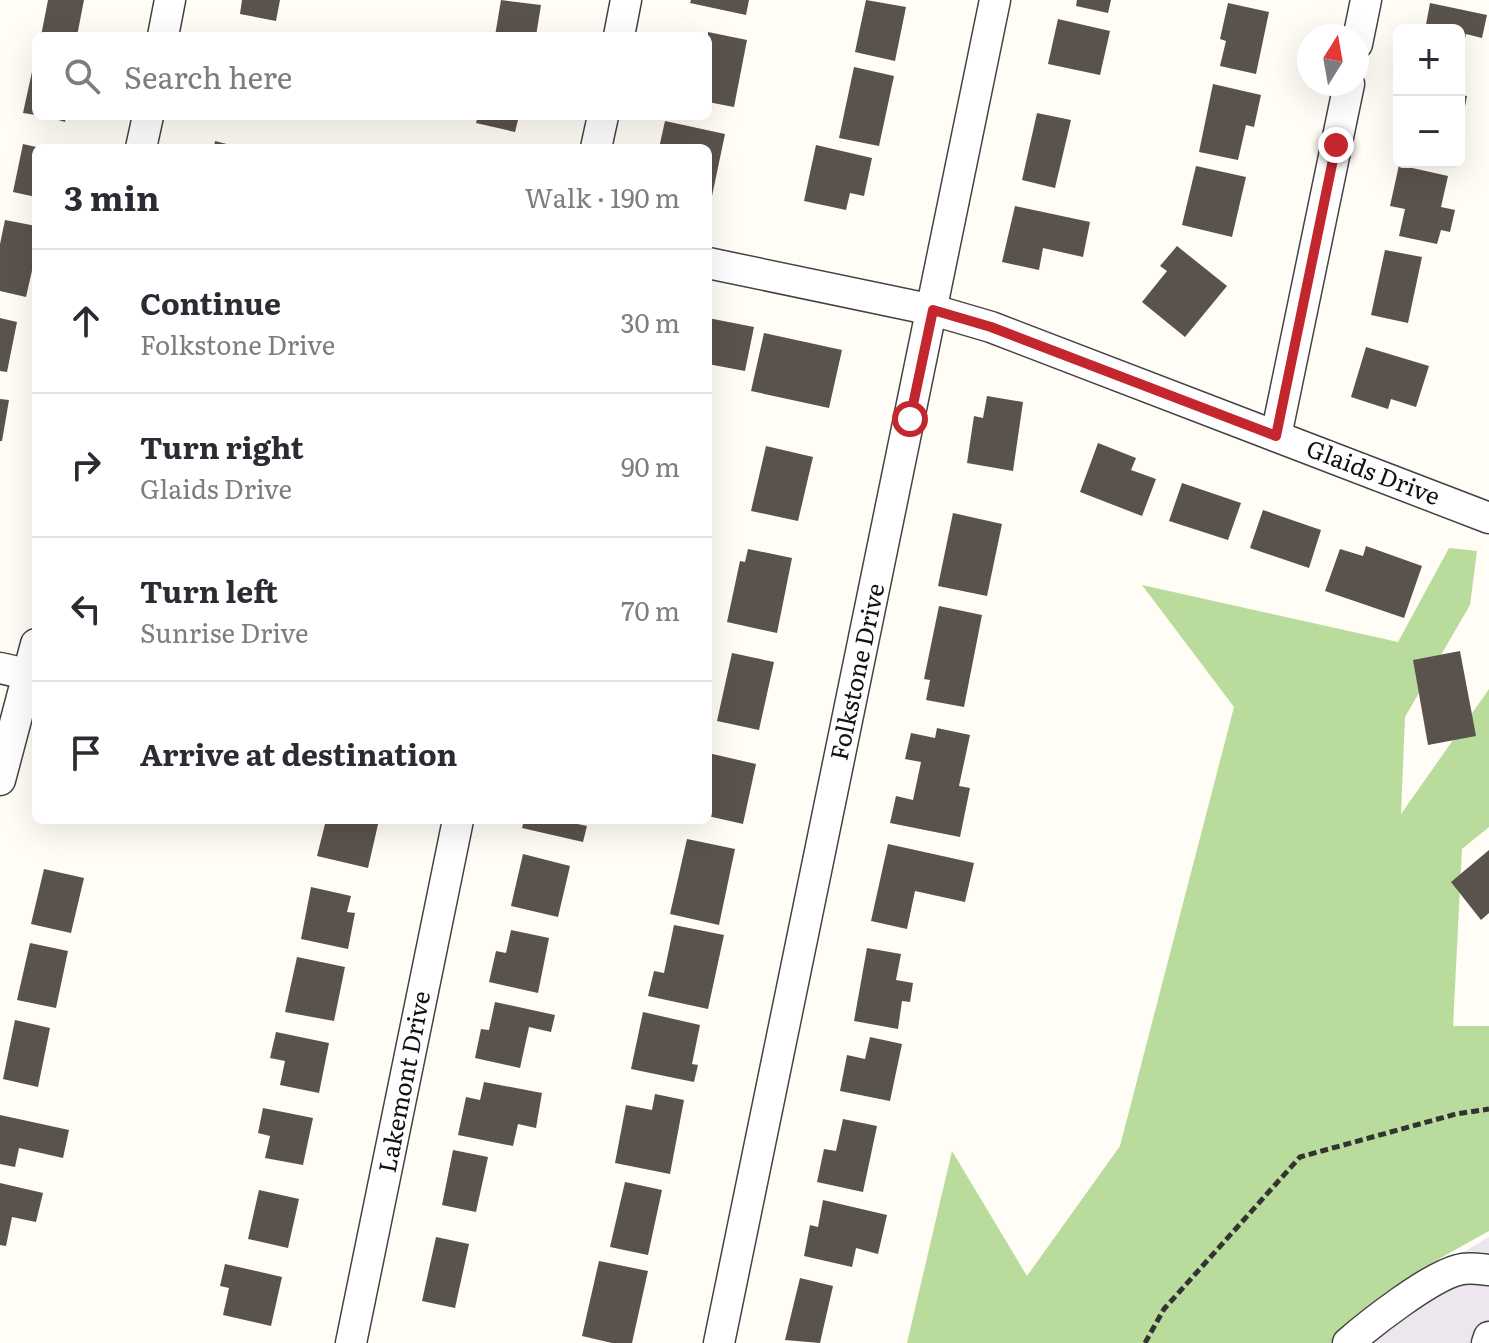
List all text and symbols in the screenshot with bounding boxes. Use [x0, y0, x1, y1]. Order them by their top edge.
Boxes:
north arrow [1297, 24, 1369, 96]
map controls [1393, 24, 1465, 168]
button: + [1393, 24, 1465, 96]
search box [32, 32, 712, 120]
icon: search [60, 54, 104, 98]
text: Search here [124, 54, 292, 98]
button: − [1393, 96, 1465, 168]
route end [1318, 127, 1354, 163]
text: 3 min [64, 171, 160, 221]
text: Walk · 190 m [525, 177, 680, 216]
text: Continue [140, 280, 281, 324]
icon: ahead [64, 299, 108, 343]
text: 30 m [620, 302, 680, 341]
text: Folkstone Drive [140, 324, 335, 363]
route start [892, 401, 928, 437]
text: Turn right [140, 424, 304, 468]
street label: Glaids Drive [1302, 429, 1446, 512]
icon: right [64, 443, 108, 487]
text: 90 m [621, 446, 680, 485]
text: Glaids Drive [140, 468, 292, 507]
text: Turn left [140, 568, 278, 612]
street label: Folkstone Drive [820, 580, 891, 763]
icon: left [64, 587, 108, 631]
text: 70 m [621, 590, 680, 629]
text: Sunrise Drive [140, 612, 308, 651]
icon: arrive [64, 731, 108, 775]
text: Arrive at destination [140, 731, 457, 775]
street label: Lakemont Drive [368, 988, 437, 1175]

